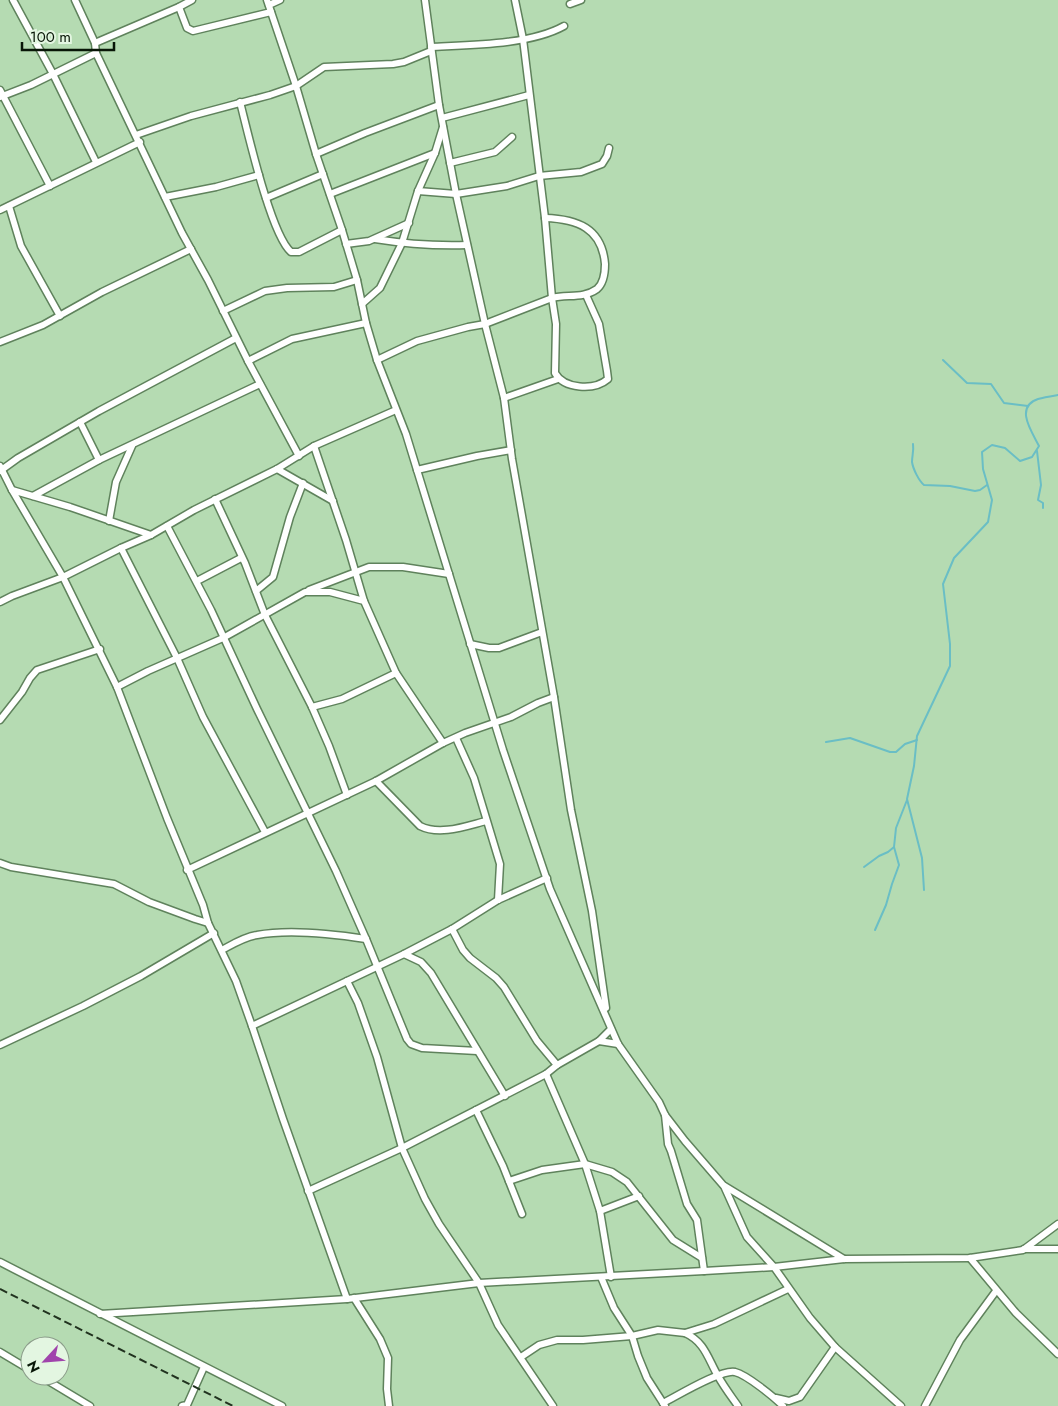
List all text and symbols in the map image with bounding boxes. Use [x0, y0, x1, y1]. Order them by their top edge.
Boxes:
scale bar [22, 20, 115, 52]
text: 100 m [30, 26, 71, 48]
north arrow [20, 1336, 70, 1386]
text: N [22, 1357, 45, 1376]

